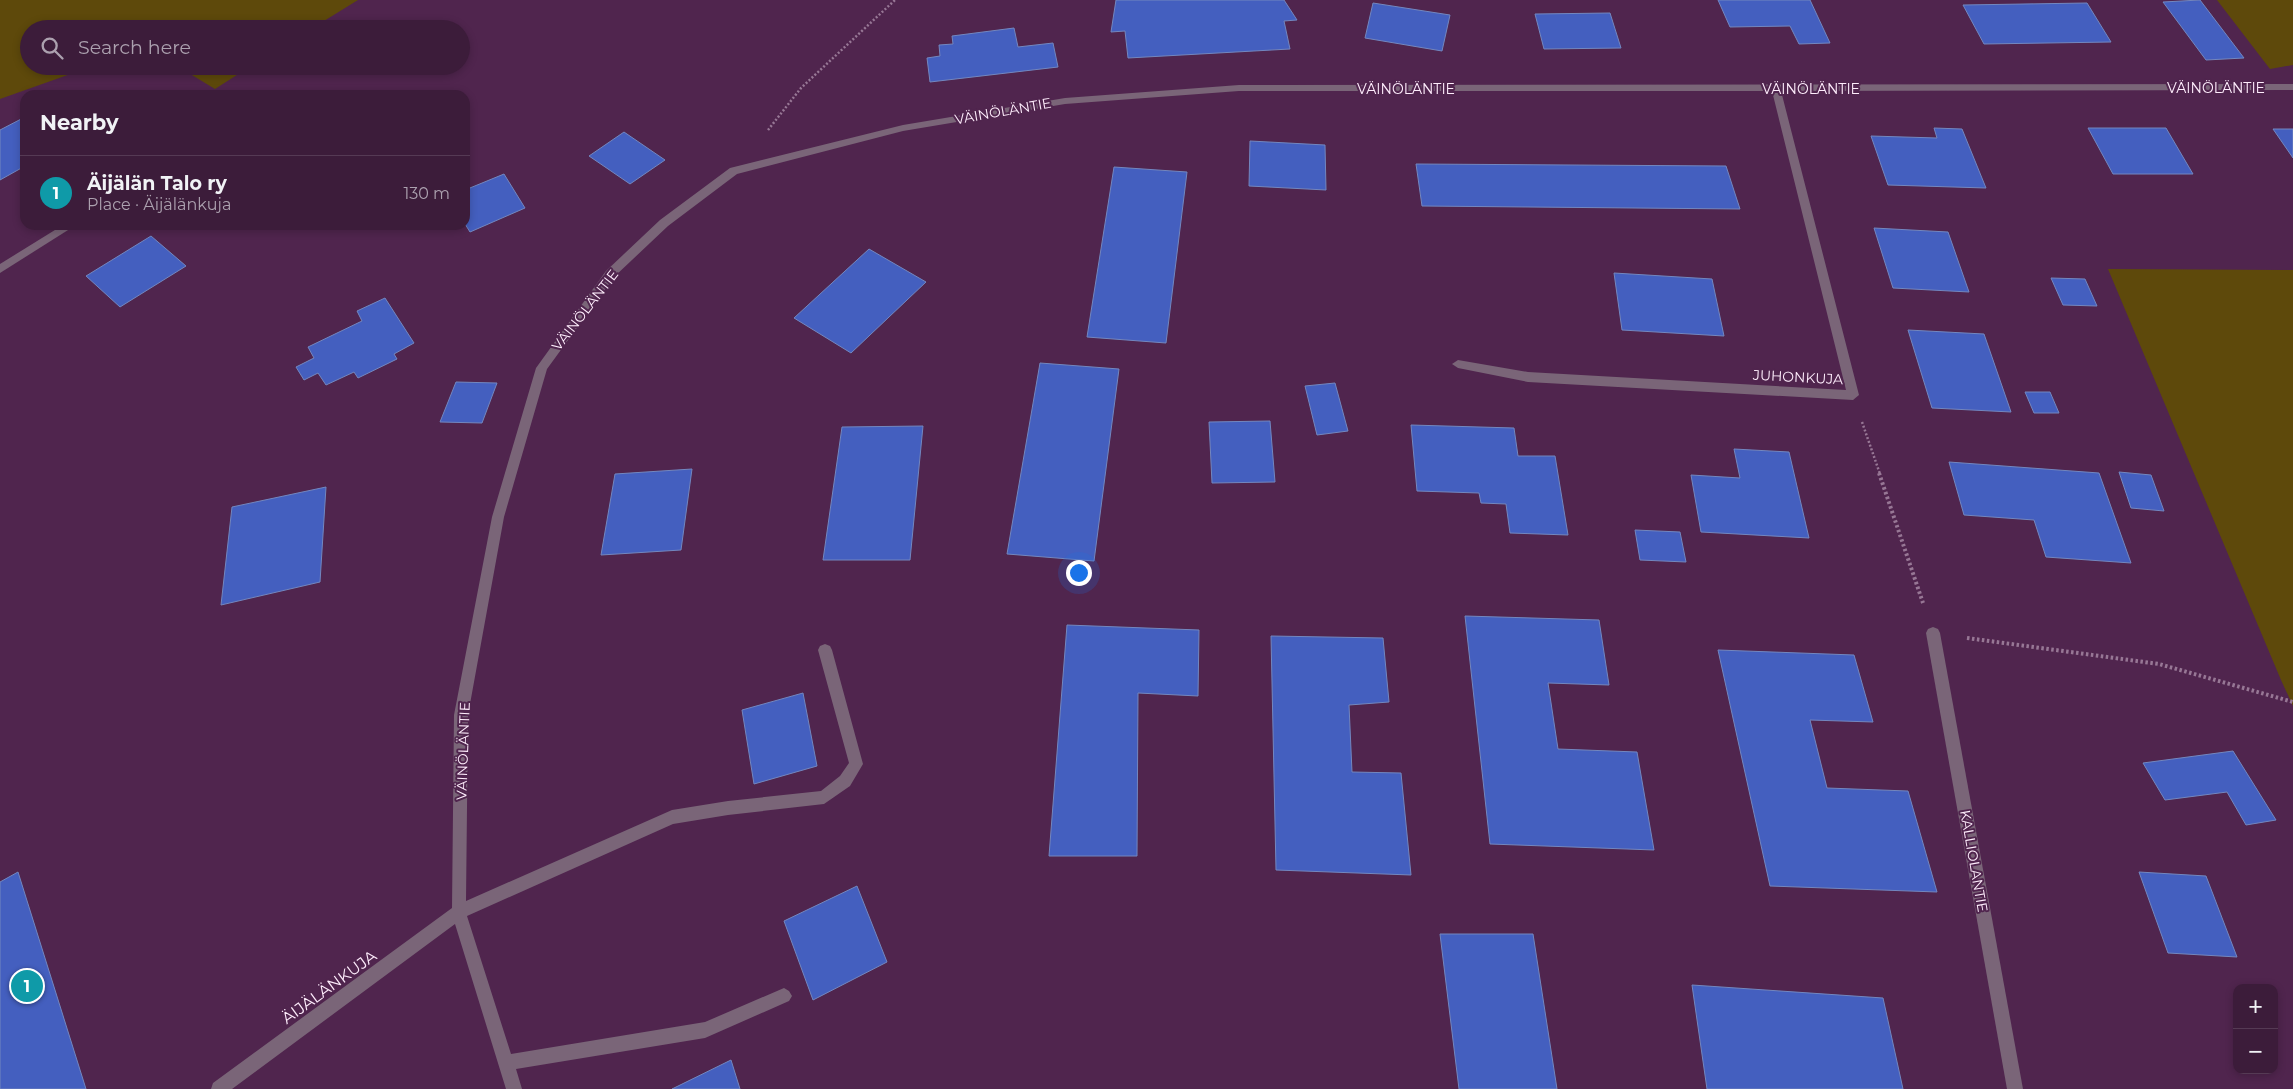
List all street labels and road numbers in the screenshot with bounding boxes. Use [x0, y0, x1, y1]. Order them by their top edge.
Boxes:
street label: VÄINÖLÄNTIE [2167, 79, 2265, 97]
street label: VÄINÖLÄNTIE [1357, 80, 1455, 98]
street label: VÄINÖLÄNTIE [1762, 80, 1860, 98]
street label: VÄINÖLÄNTIE [953, 94, 1053, 128]
street label: VÄINÖLÄNTIE [548, 266, 622, 354]
street label: JUHONKUJA [1751, 366, 1845, 388]
street label: VÄINÖLÄNTIE [452, 702, 474, 800]
street label: KALLIOLANTIE [1956, 809, 1992, 913]
street label: ÄIJÄLÄNKUJA [277, 945, 381, 1028]

